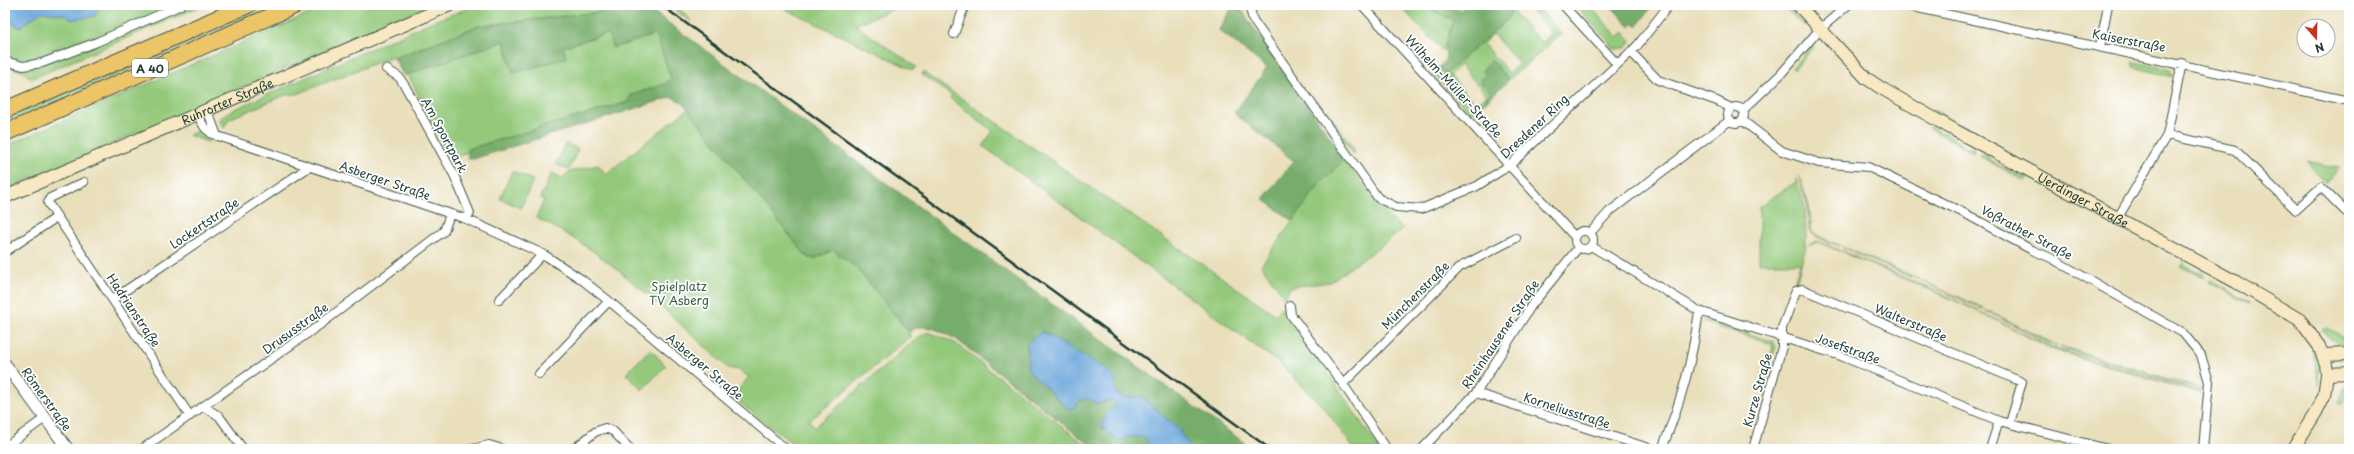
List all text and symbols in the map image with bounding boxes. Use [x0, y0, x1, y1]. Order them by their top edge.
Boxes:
north arrow [2296, 18, 2336, 58]
street label: Kaiserstraße [2091, 24, 2167, 56]
street label: Wilhelm-Müller-Straße [1401, 30, 1507, 142]
text: N [2312, 38, 2327, 57]
road number: A 40 [132, 59, 168, 77]
street label: Ruhrorter Straße [178, 73, 276, 129]
street label: Dresdener Ring [1496, 90, 1572, 162]
street label: Am Sportpark [418, 94, 472, 176]
street label: Asberger Straße [337, 156, 433, 204]
street label: Uerdinger Straße [2034, 168, 2132, 232]
street label: Lockertstraße [166, 193, 242, 253]
street label: Voßrather Straße [1978, 200, 2076, 264]
street label: Münchenstraße [1377, 257, 1453, 333]
street label: Hadrianstraße [103, 270, 165, 350]
street label: Rheinhausener Straße [1457, 276, 1543, 392]
park label: Spielplatz TV Asberg [649, 277, 709, 309]
street label: Drususstraße [258, 298, 332, 358]
street label: Walterstraße [1872, 299, 1950, 345]
street label: Josefstraße [1813, 328, 1883, 368]
street label: Asberger Straße [663, 329, 747, 403]
street label: Kurze Straße [1738, 351, 1776, 429]
street label: Römerstraße [18, 363, 76, 435]
street label: Korneliusstraße [1521, 388, 1613, 432]

